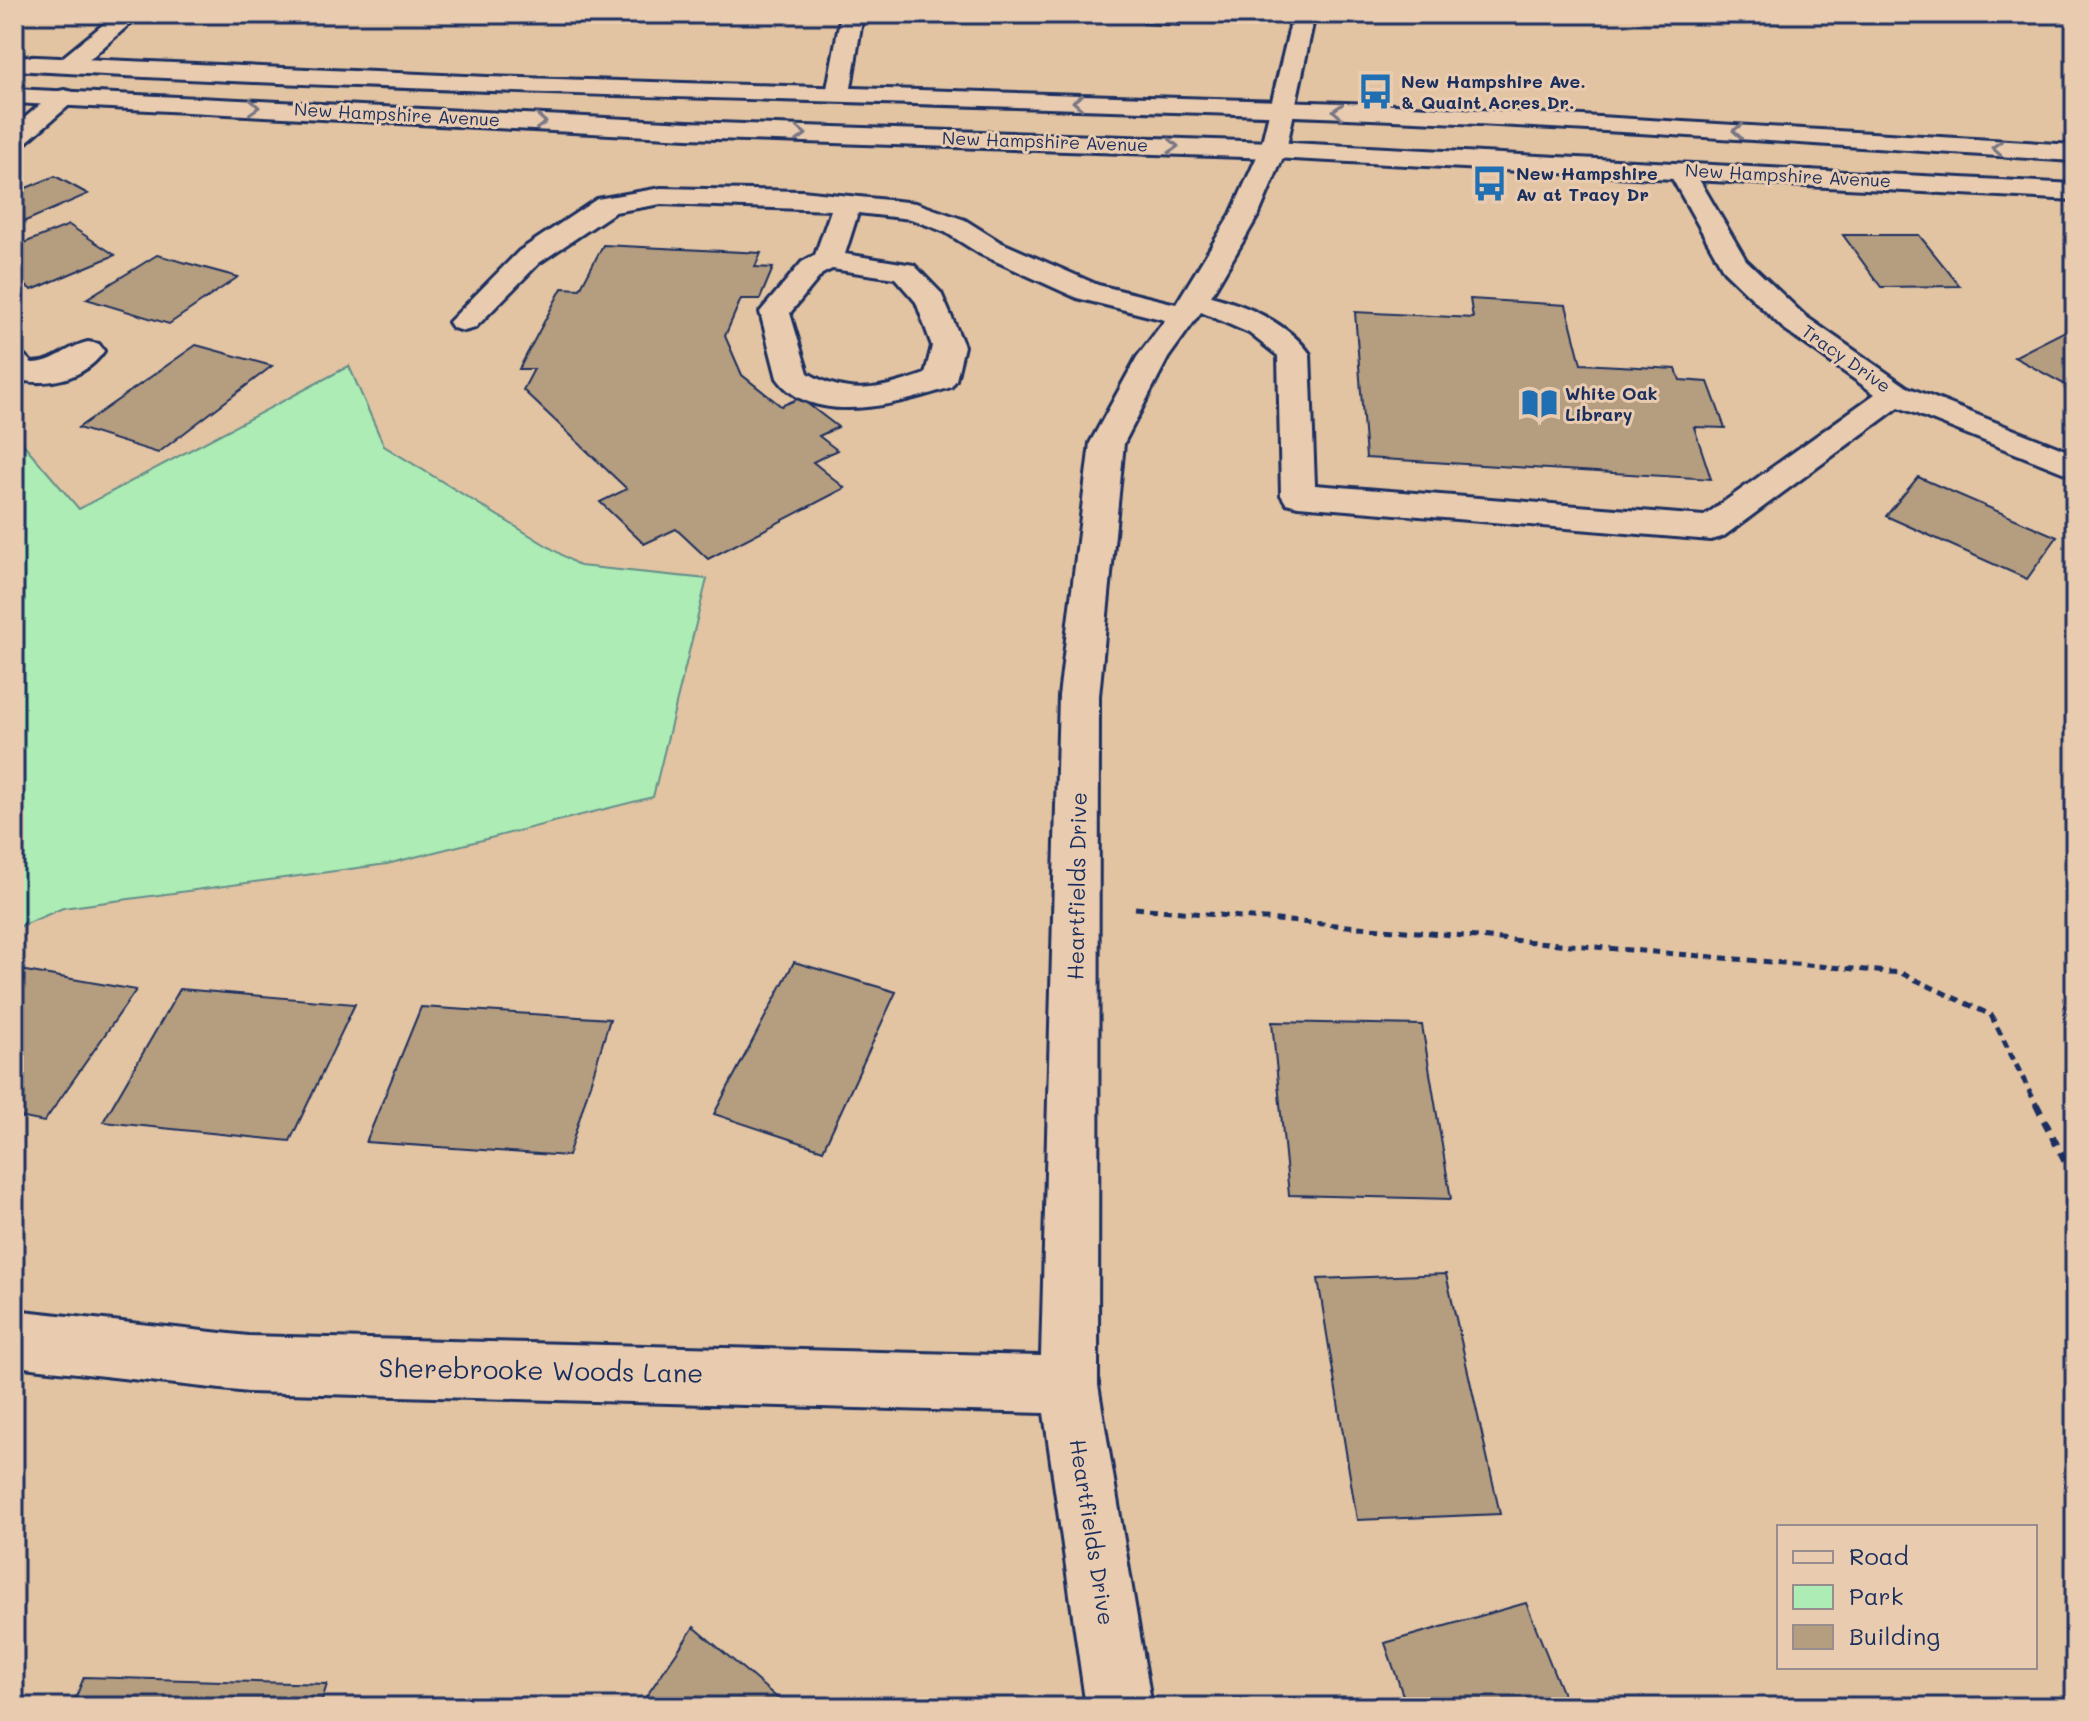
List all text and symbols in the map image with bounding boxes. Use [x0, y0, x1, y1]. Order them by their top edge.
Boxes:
place label: New Hampshire Ave. & Quaint Acres Dr. [1401, 69, 1586, 114]
bus stop icon: New Hampshire Ave. & Quaint Acres Dr. [1356, 73, 1394, 111]
one-way arrow [1071, 93, 1084, 110]
street label: New Hampshire Avenue [293, 97, 501, 131]
one-way arrow [248, 98, 261, 115]
one-way arrow [1331, 102, 1344, 119]
one-way arrow [535, 113, 548, 130]
one-way arrow [1731, 123, 1744, 140]
one-way arrow [795, 125, 808, 142]
street label: New Hampshire Avenue [942, 125, 1149, 157]
one-way arrow [1167, 138, 1180, 155]
one-way arrow [1990, 140, 2003, 157]
street label: New Hampshire Avenue [1684, 158, 1892, 192]
place label: New Hampshire Av at Tracy Dr [1516, 161, 1658, 206]
bus stop icon: New Hampshire Av at Tracy Dr [1471, 165, 1509, 203]
street label: Tracy Drive [1797, 319, 1896, 398]
place label: White Oak Library [1565, 381, 1657, 426]
library icon: White Oak Library [1520, 385, 1558, 423]
street label: Heartfields Drive [1060, 792, 1093, 980]
street label: Sherebrooke Woods Lane [378, 1350, 704, 1390]
street label: Heartfields Drive [1063, 1437, 1122, 1627]
legend [1777, 1525, 2037, 1669]
text: Road [1849, 1540, 1909, 1571]
text: Park [1849, 1580, 1903, 1611]
text: Building [1849, 1620, 1940, 1651]

